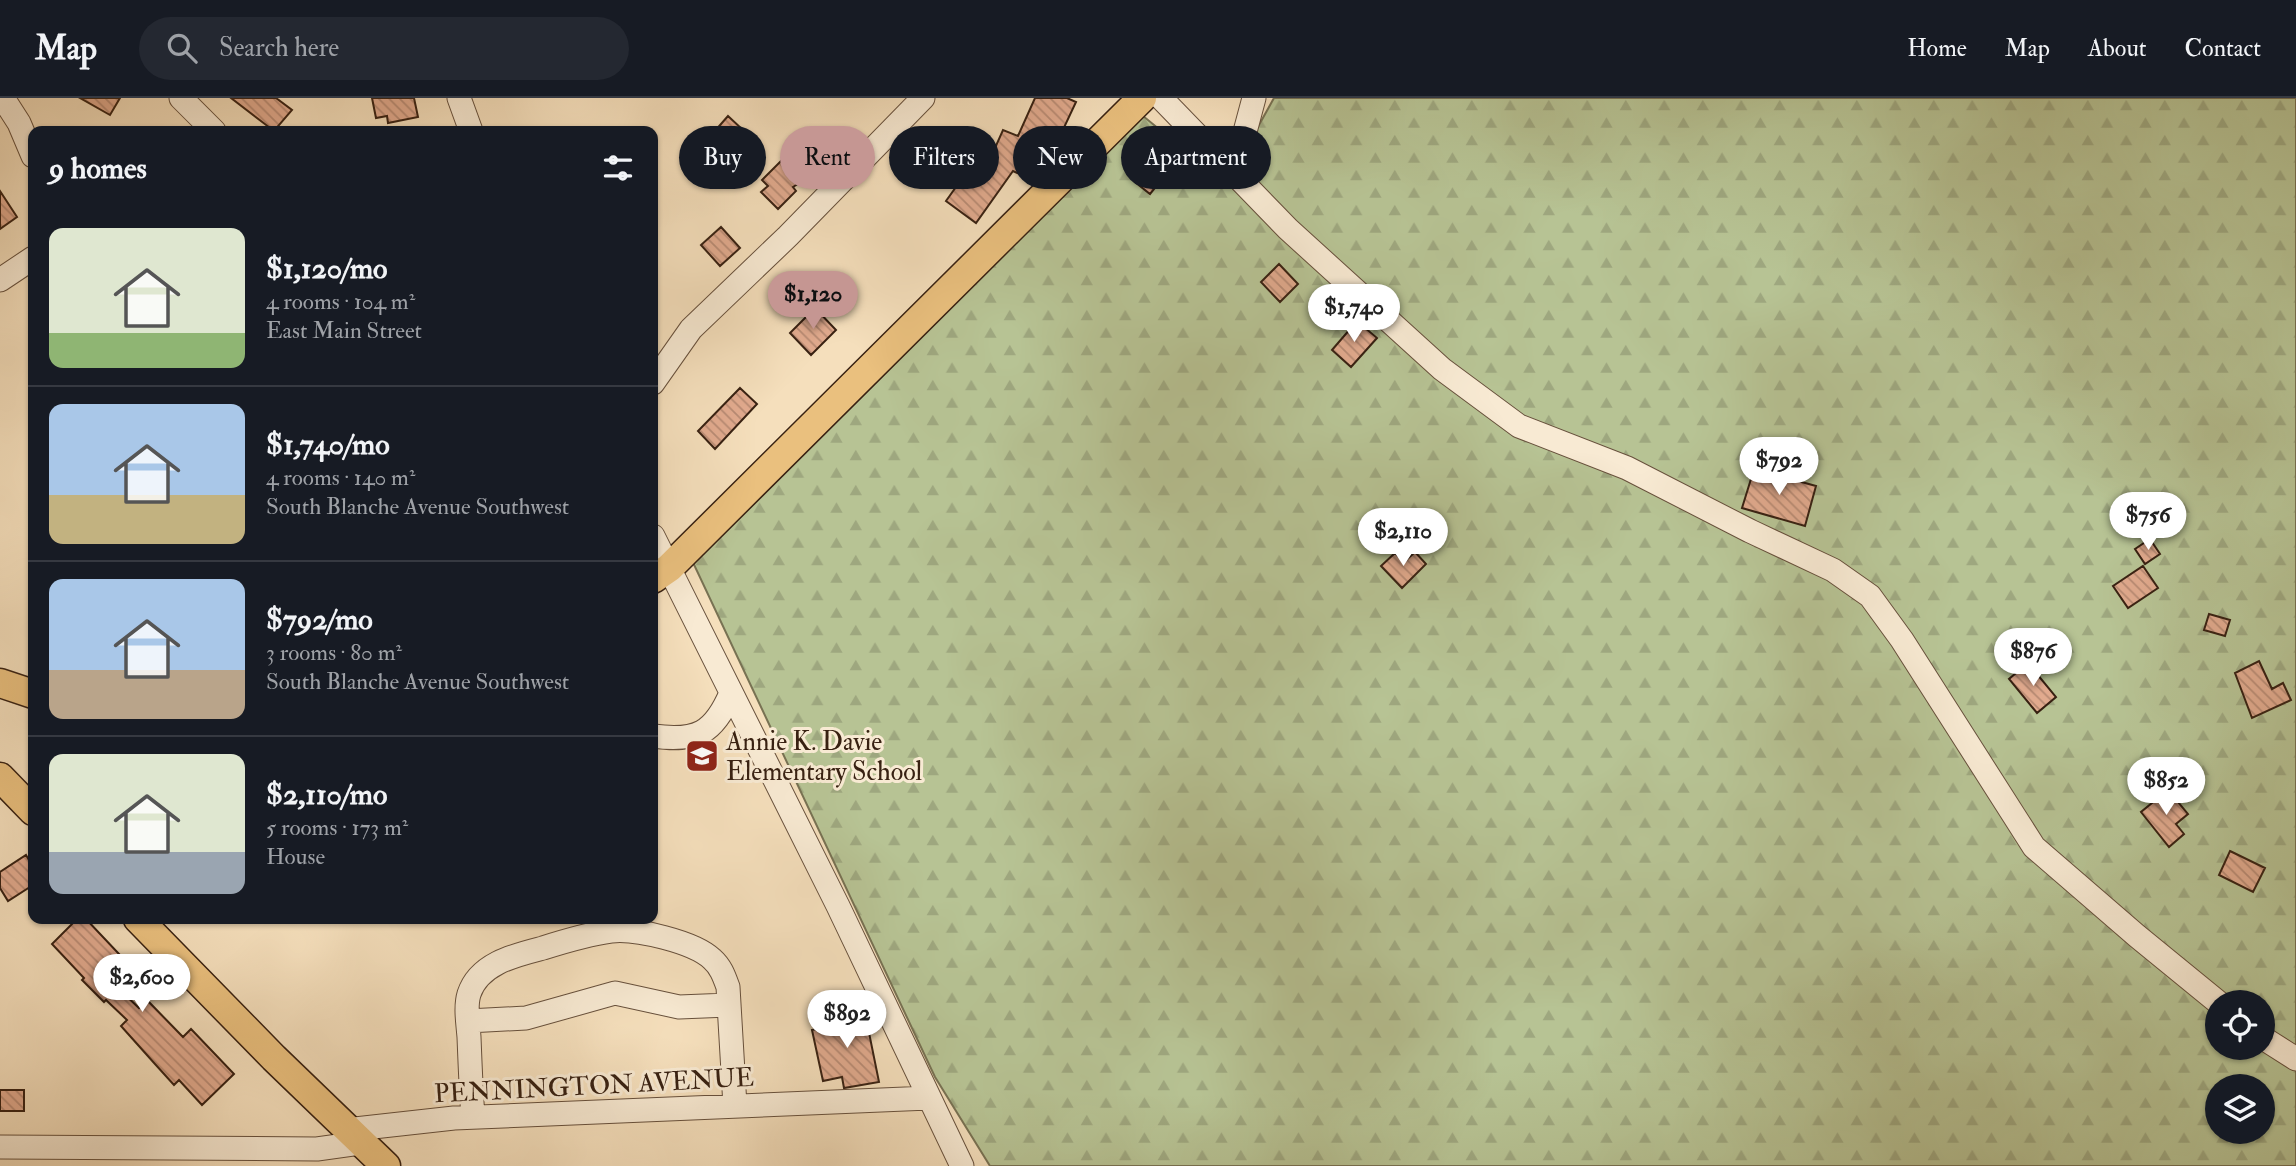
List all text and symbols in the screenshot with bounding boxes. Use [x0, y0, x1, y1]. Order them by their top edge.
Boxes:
search box [139, 17, 629, 80]
text: Map [35, 28, 97, 69]
icon: search [163, 29, 201, 67]
text: Search here [219, 32, 339, 64]
text: Home [1907, 33, 1967, 64]
text: Map [2005, 33, 2050, 64]
text: About [2088, 33, 2147, 64]
text: Contact [2185, 33, 2261, 64]
chip: Buy [679, 126, 766, 189]
chip: Rent [780, 126, 875, 189]
chip: Filters [889, 126, 999, 189]
chip: New [1013, 126, 1107, 189]
chip: Apartment [1121, 126, 1271, 189]
icon: filters [599, 149, 637, 187]
text: 9 homes [49, 150, 147, 187]
text: $1,120/mo [266, 250, 388, 287]
icon: home [105, 256, 189, 340]
pin: $1,120 [756, 272, 870, 331]
text: $1,120 [784, 279, 842, 308]
pin: $1,740 [1297, 285, 1411, 344]
text: 4 rooms · 104 m² [266, 287, 415, 316]
text: $1,740 [1324, 292, 1384, 321]
text: East Main Street [266, 316, 422, 345]
text: $1,740/mo [266, 426, 390, 463]
icon: home [105, 432, 189, 516]
pin: $792 [1738, 438, 1820, 497]
text: $792 [1755, 445, 1803, 474]
text: 4 rooms · 140 m² [266, 463, 415, 492]
text: South Blanche Avenue Southwest [266, 492, 569, 521]
pin: $756 [2107, 492, 2189, 552]
text: $756 [2125, 500, 2171, 529]
pin: $2,110 [1346, 508, 1460, 568]
text: $2,110 [1374, 516, 1432, 545]
text: $792/mo [266, 601, 373, 638]
icon: home [105, 607, 189, 691]
pin: $876 [1992, 628, 2074, 688]
text: $876 [2010, 636, 2056, 665]
text: 3 rooms · 80 m² [266, 638, 402, 667]
text: South Blanche Avenue Southwest [266, 667, 569, 696]
place label: Annie K. Davie Elementary School [725, 726, 923, 788]
school or university icon: Annie K. Davie Elementary School [683, 737, 721, 775]
pin: $852 [2125, 758, 2207, 817]
text: $852 [2143, 765, 2189, 794]
text: $2,110/mo [266, 776, 387, 813]
icon: home [105, 782, 189, 866]
text: 5 rooms · 173 m² [266, 813, 408, 842]
text: House [266, 842, 325, 871]
pin: $2,600 [85, 954, 199, 1014]
text: $2,600 [109, 962, 175, 991]
pin: $892 [806, 990, 888, 1050]
map controls [2205, 990, 2275, 1144]
button: locate [2205, 990, 2275, 1060]
text: $892 [823, 998, 871, 1027]
street label: PENNINGTON AVENUE [433, 1062, 755, 1110]
button: layers [2205, 1074, 2275, 1144]

